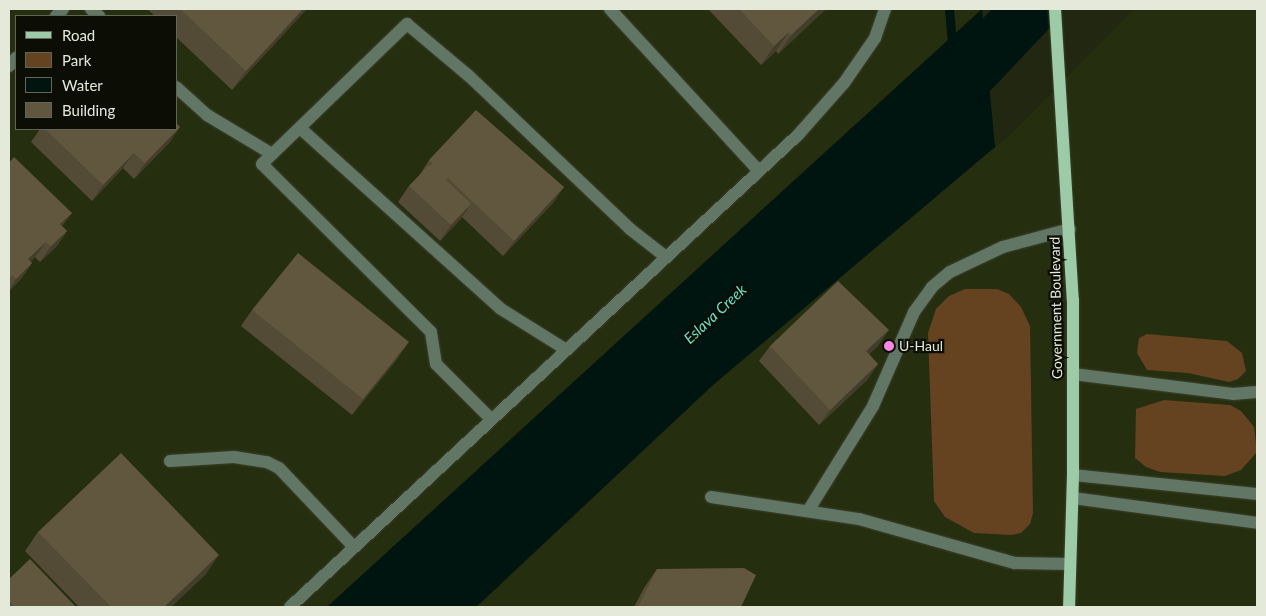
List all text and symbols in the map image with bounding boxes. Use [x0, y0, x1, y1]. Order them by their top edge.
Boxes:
legend [15, 15, 178, 130]
text: Road [62, 26, 95, 44]
text: Park [62, 51, 91, 69]
text: Water [62, 76, 103, 94]
text: Building [62, 101, 115, 119]
street label: Government Boulevard [1046, 237, 1066, 379]
water label: Eslava Creek [680, 281, 750, 347]
place label: U-Haul [899, 338, 943, 354]
marker: U-Haul [883, 340, 895, 352]

